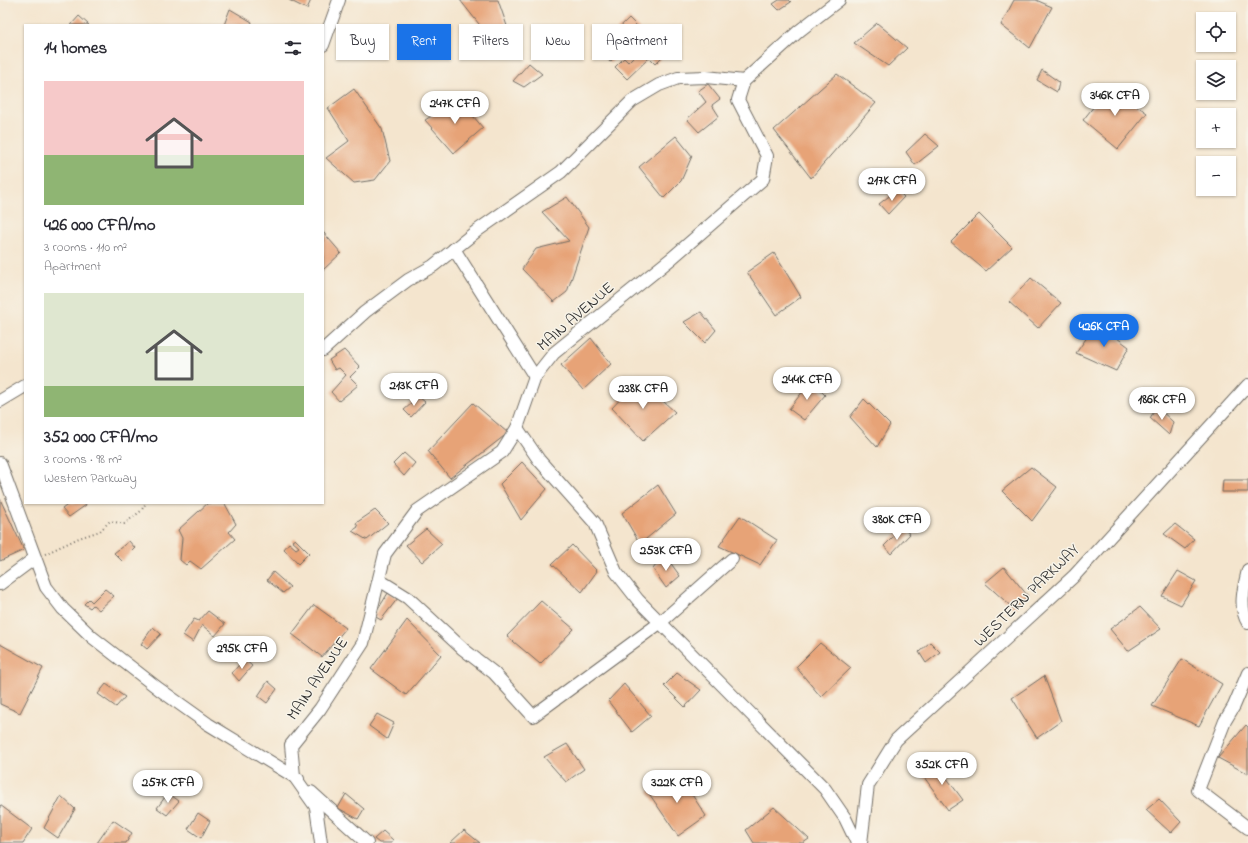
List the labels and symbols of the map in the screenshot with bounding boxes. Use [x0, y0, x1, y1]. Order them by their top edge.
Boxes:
pin: 346K CFA [1074, 83, 1156, 117]
pin: 247K CFA [414, 91, 496, 125]
pin: 217K CFA [851, 168, 933, 202]
street label: MAIN AVENUE [532, 277, 620, 357]
pin: 426K CFA [1063, 314, 1145, 348]
pin: 244K CFA [766, 367, 848, 401]
pin: 213K CFA [373, 373, 455, 407]
pin: 238K CFA [602, 376, 684, 410]
pin: 186K CFA [1121, 387, 1203, 421]
pin: 380K CFA [856, 507, 938, 541]
pin: 253K CFA [625, 538, 707, 572]
street label: WESTERN PARKWAY [969, 539, 1086, 653]
street label: MAIN AVENUE [281, 633, 355, 725]
pin: 295K CFA [201, 636, 283, 670]
pin: 352K CFA [901, 752, 983, 786]
pin: 257K CFA [127, 770, 209, 804]
pin: 322K CFA [636, 770, 718, 804]

